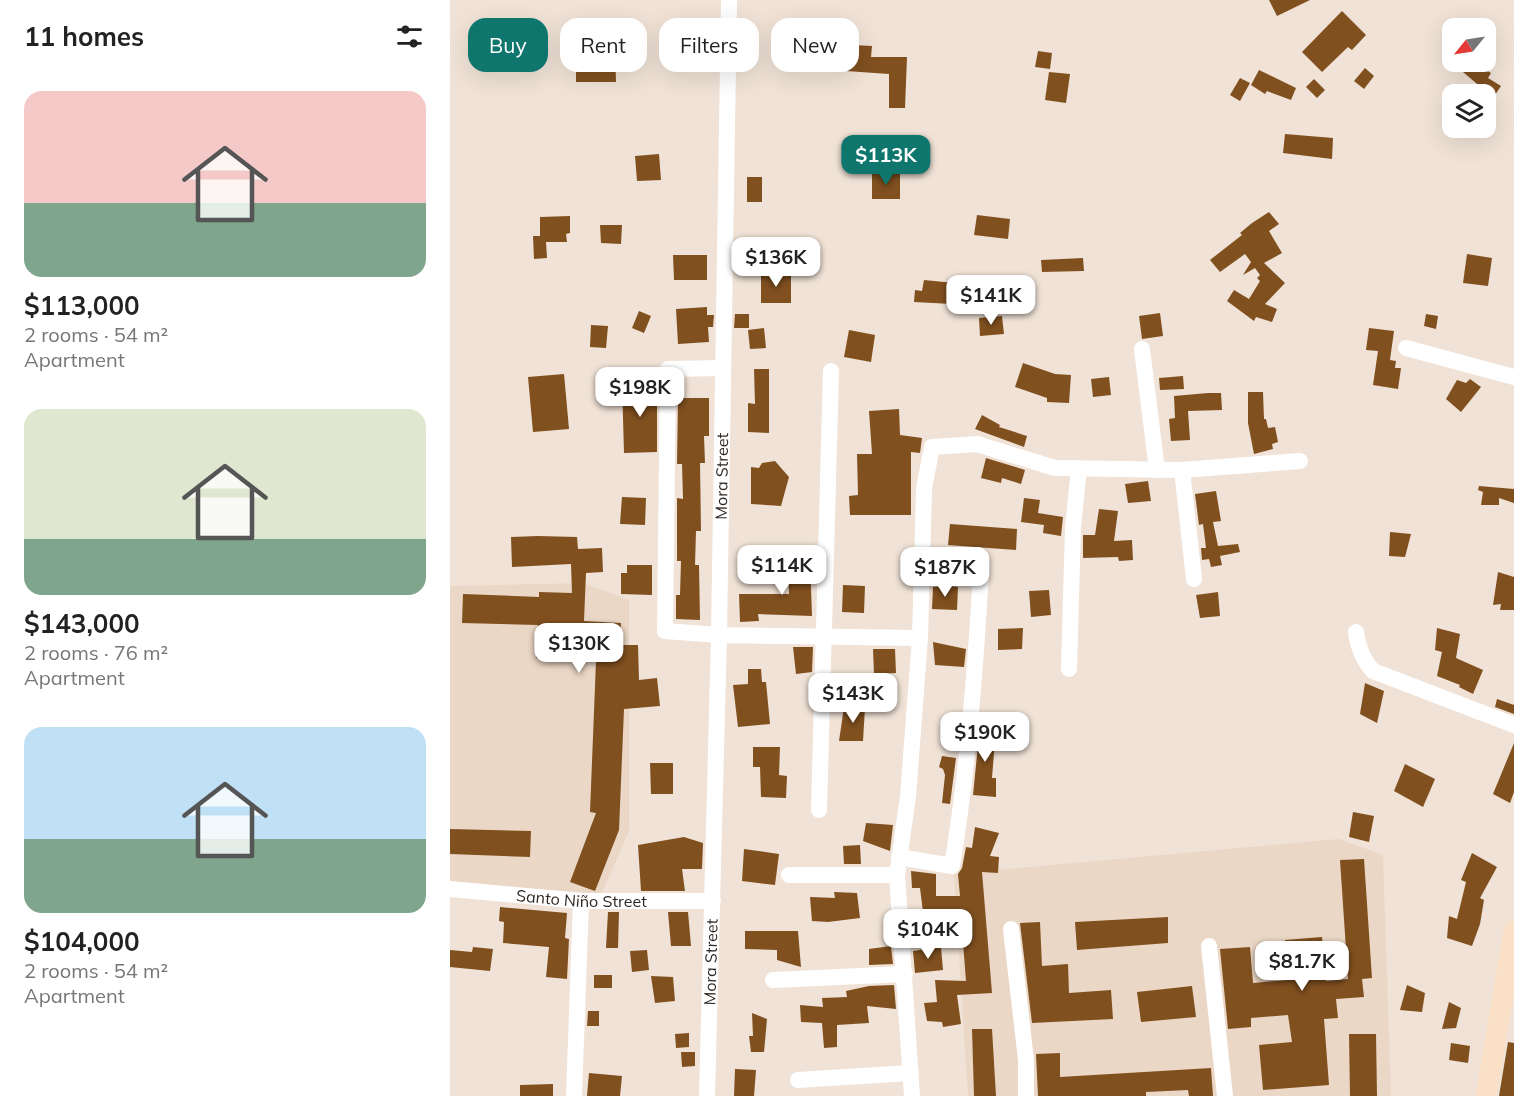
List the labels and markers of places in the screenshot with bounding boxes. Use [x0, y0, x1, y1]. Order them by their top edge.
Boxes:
pin: $113K [844, 135, 928, 186]
pin: $136K [734, 237, 818, 288]
pin: $141K [949, 275, 1033, 326]
pin: $198K [598, 367, 682, 418]
pin: $114K [740, 545, 824, 596]
pin: $187K [903, 547, 987, 598]
pin: $130K [537, 623, 621, 674]
pin: $143K [811, 673, 895, 724]
pin: $190K [943, 712, 1027, 763]
pin: $104K [886, 909, 970, 960]
pin: $81.7K [1253, 941, 1351, 992]

